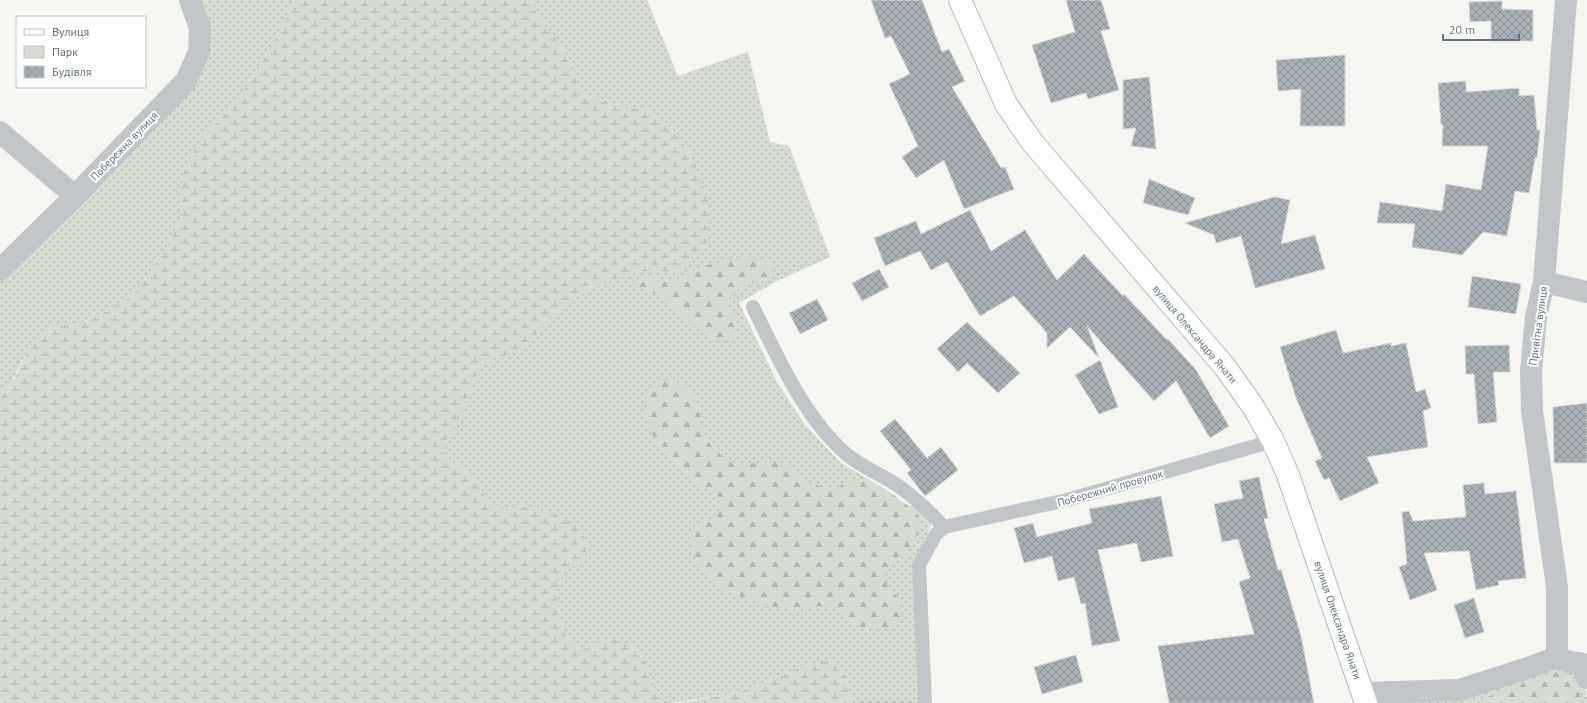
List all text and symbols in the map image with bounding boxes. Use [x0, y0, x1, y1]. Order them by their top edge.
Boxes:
legend [16, 16, 146, 88]
scale bar [1443, 16, 1519, 42]
text: 20 m [1449, 22, 1475, 37]
text: Вулиця [52, 24, 89, 39]
text: Парк [52, 44, 78, 59]
text: Будівля [52, 64, 91, 79]
street label: Побережна вулиця [87, 108, 161, 184]
street label: вулиця Олександра Янати [1150, 282, 1240, 386]
street label: Привітна вулиця [1526, 286, 1550, 366]
street label: Побережний провулок [1056, 466, 1165, 510]
street label: вулиця Олександра Янати [1311, 559, 1365, 681]

